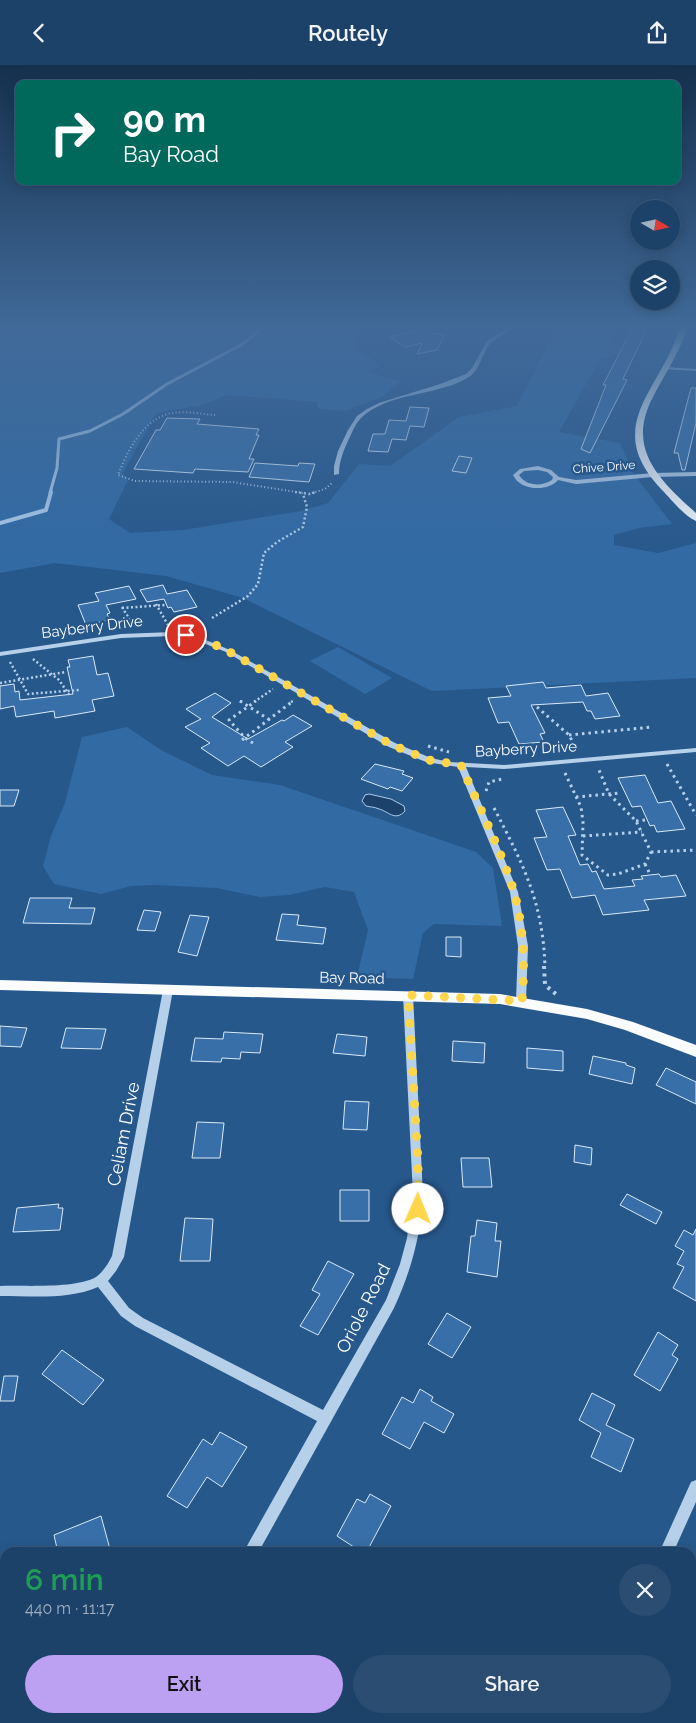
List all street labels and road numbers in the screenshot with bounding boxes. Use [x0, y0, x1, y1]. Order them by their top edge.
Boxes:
street label: Chive Drive [572, 458, 636, 476]
street label: Bayberry Drive [40, 612, 144, 642]
street label: Bayberry Drive [475, 737, 578, 761]
street label: Bay Road [319, 968, 385, 988]
street label: Celiam Drive [103, 1080, 143, 1188]
street label: Oriole Road [331, 1260, 395, 1356]

